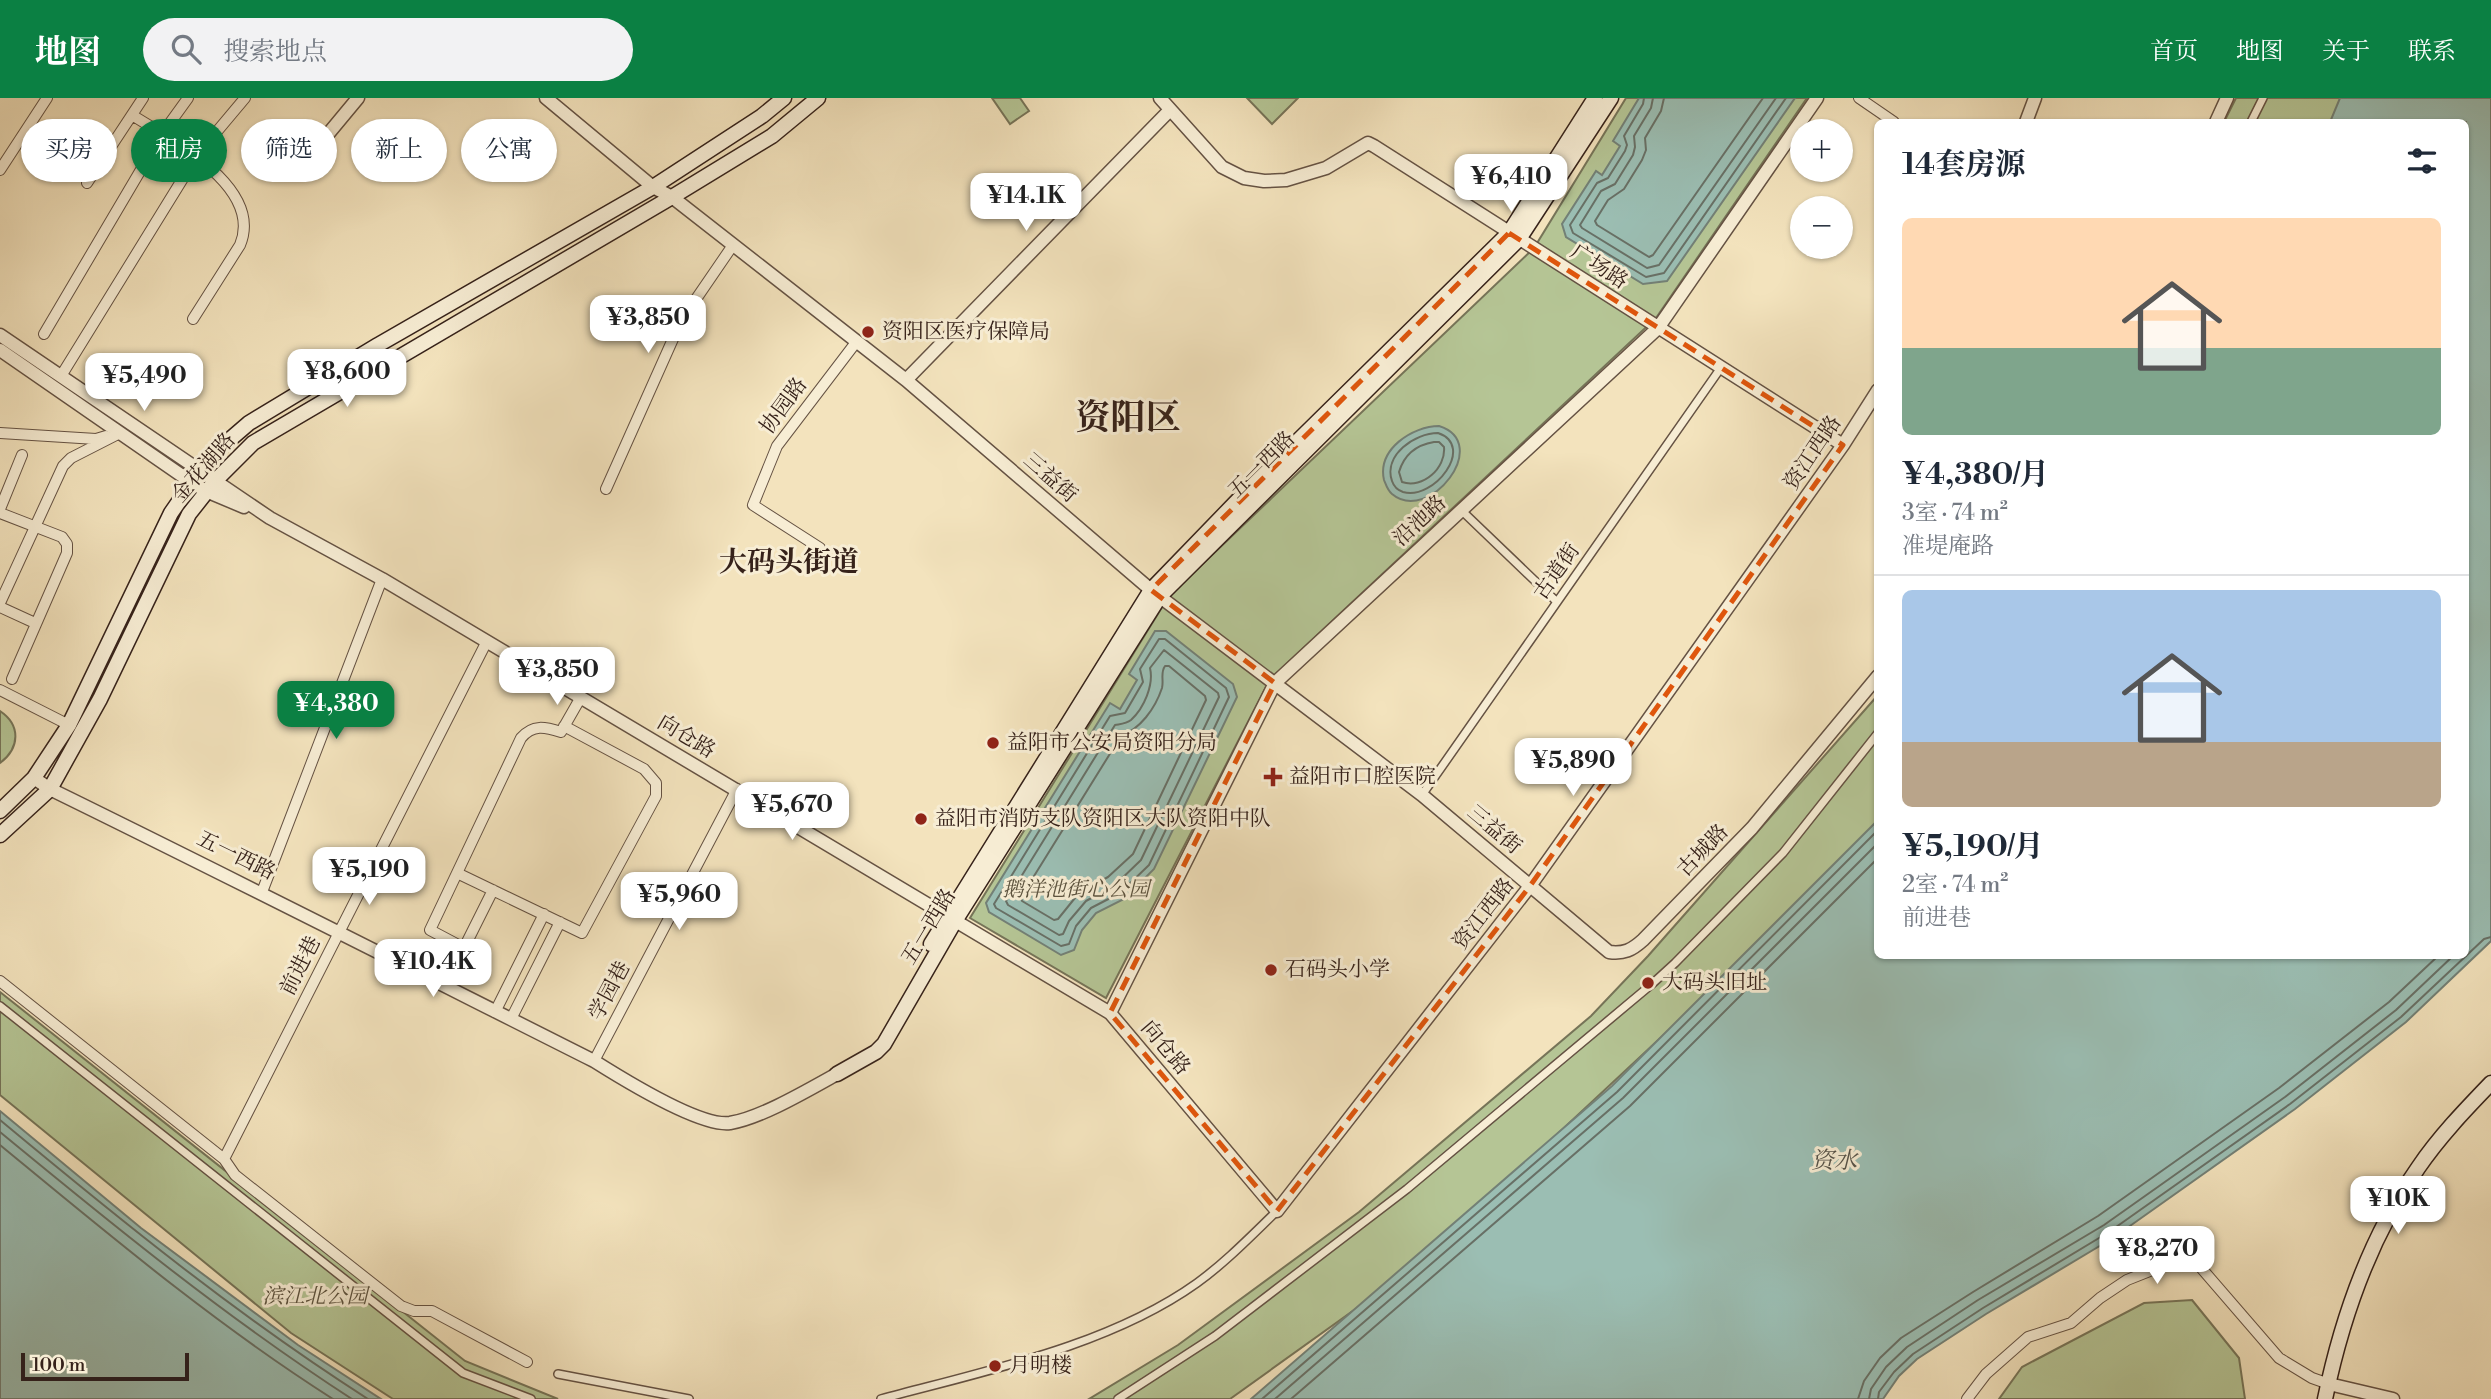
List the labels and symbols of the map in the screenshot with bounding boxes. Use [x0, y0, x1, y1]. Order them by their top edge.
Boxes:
pin: ¥6,410 [1454, 155, 1568, 214]
pin: ¥14.1K [969, 174, 1083, 233]
street label: 广场路 [1566, 239, 1632, 295]
pin: ¥3,850 [591, 296, 705, 355]
place label: 资阳区医疗保障局 [882, 319, 1050, 345]
marker: 资阳区医疗保障局 [860, 324, 876, 340]
pin: ¥8,600 [290, 350, 404, 409]
pin: ¥5,490 [87, 354, 201, 413]
street label: 协园路 [755, 373, 813, 439]
district label: 资阳区 [1075, 397, 1181, 440]
street label: 资江西路 [1779, 411, 1847, 495]
street label: 五一西路 [1223, 426, 1301, 504]
street label: 金花湖路 [167, 428, 241, 508]
street label: 三益街 [1018, 448, 1082, 508]
street label: 沿池路 [1388, 490, 1452, 552]
street label: 古道街 [1528, 539, 1586, 605]
district label: 大码头街道 [719, 545, 859, 580]
pin: ¥3,850 [500, 648, 614, 707]
pin: ¥4,380 [279, 682, 393, 741]
street label: 向仓路 [652, 710, 720, 764]
place label: 益阳市公安局资阳分局 [1007, 730, 1217, 756]
marker: 益阳市公安局资阳分局 [985, 735, 1001, 751]
pin: ¥5,890 [1516, 738, 1630, 798]
place label: 益阳市口腔医院 [1289, 764, 1436, 790]
marker: 益阳市口腔医院 [1263, 767, 1283, 787]
pin: ¥5,670 [735, 782, 849, 842]
street label: 三益街 [1462, 800, 1526, 860]
place label: 益阳市消防支队资阳区大队资阳中队 [935, 806, 1271, 832]
marker: 益阳市消防支队资阳区大队资阳中队 [913, 811, 929, 827]
street label: 古城路 [1672, 819, 1734, 883]
street label: 五一西路 [193, 826, 279, 886]
pin: ¥5,190 [312, 848, 426, 907]
pin: ¥5,960 [622, 872, 736, 932]
street label: 资江西路 [1448, 873, 1520, 955]
park label: 鹅洋池街心公园 [1003, 877, 1152, 903]
street label: 五一西路 [896, 884, 962, 970]
street label: 前进巷 [275, 932, 327, 1000]
pin: ¥10.4K [376, 940, 490, 999]
street label: 学园巷 [584, 957, 636, 1025]
place label: 石码头小学 [1285, 957, 1390, 983]
marker: 石码头小学 [1263, 962, 1279, 978]
place label: 大码头旧址 [1662, 970, 1767, 996]
marker: 大码头旧址 [1640, 975, 1656, 991]
street label: 向仓路 [1135, 1016, 1195, 1080]
water label: 资水 [1811, 1147, 1859, 1175]
pin: ¥10K [2357, 1176, 2439, 1236]
pin: ¥8,270 [2100, 1226, 2214, 1286]
park label: 滨江北公园 [263, 1284, 370, 1310]
scale bar [21, 1350, 189, 1382]
place label: 月明楼 [1009, 1353, 1072, 1379]
marker: 月明楼 [987, 1358, 1003, 1374]

